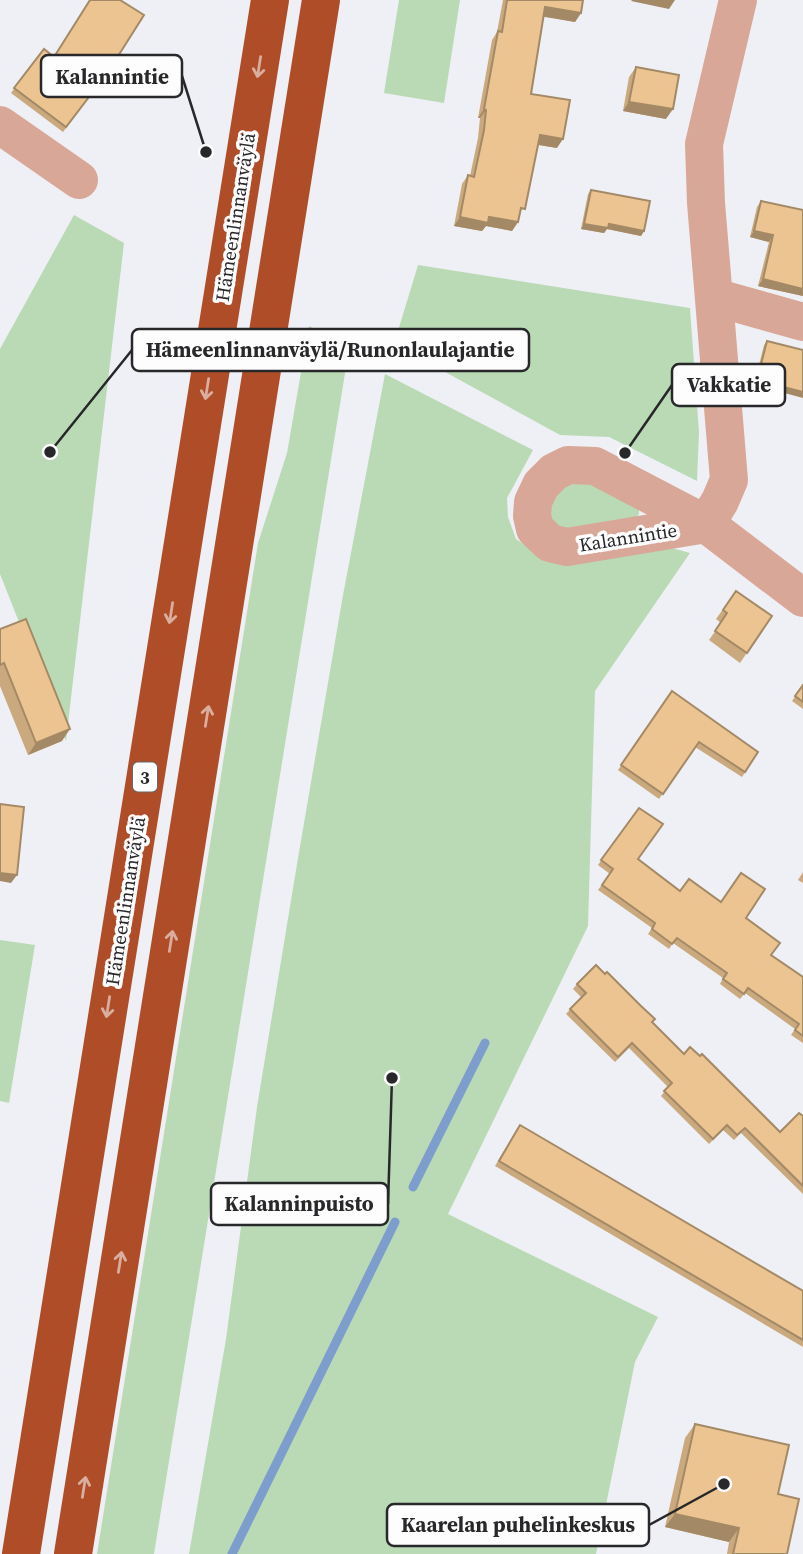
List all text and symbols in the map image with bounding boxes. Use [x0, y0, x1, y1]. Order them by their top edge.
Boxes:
callout: Kalannintie [41, 55, 182, 97]
one-way arrow [252, 55, 265, 78]
text: Kalannintie [55, 62, 169, 91]
street label: Hämeenlinnanväylä [209, 131, 261, 303]
callout: Hämeenlinnanväylä/Runonlaulajantie [132, 329, 529, 371]
text: Hämeenlinnanväylä/Runonlaulajantie [146, 335, 514, 364]
callout: Vakkatie [672, 364, 785, 406]
text: Vakkatie [687, 370, 771, 399]
one-way arrow [200, 377, 213, 400]
street label: Kalannintie [577, 516, 679, 558]
one-way arrow [164, 601, 177, 624]
one-way arrow [201, 705, 214, 728]
road number: 3 [133, 762, 157, 792]
street label: Hämeenlinnanväylä [99, 815, 151, 987]
one-way arrow [165, 930, 178, 952]
one-way arrow [101, 995, 114, 1018]
callout: Kalanninpuisto [211, 1183, 388, 1225]
text: Kalanninpuisto [224, 1189, 374, 1218]
one-way arrow [114, 1251, 127, 1274]
one-way arrow [78, 1476, 91, 1499]
callout: Kaarelan puhelinkeskus [387, 1504, 649, 1546]
text: Kaarelan puhelinkeskus [401, 1510, 635, 1539]

